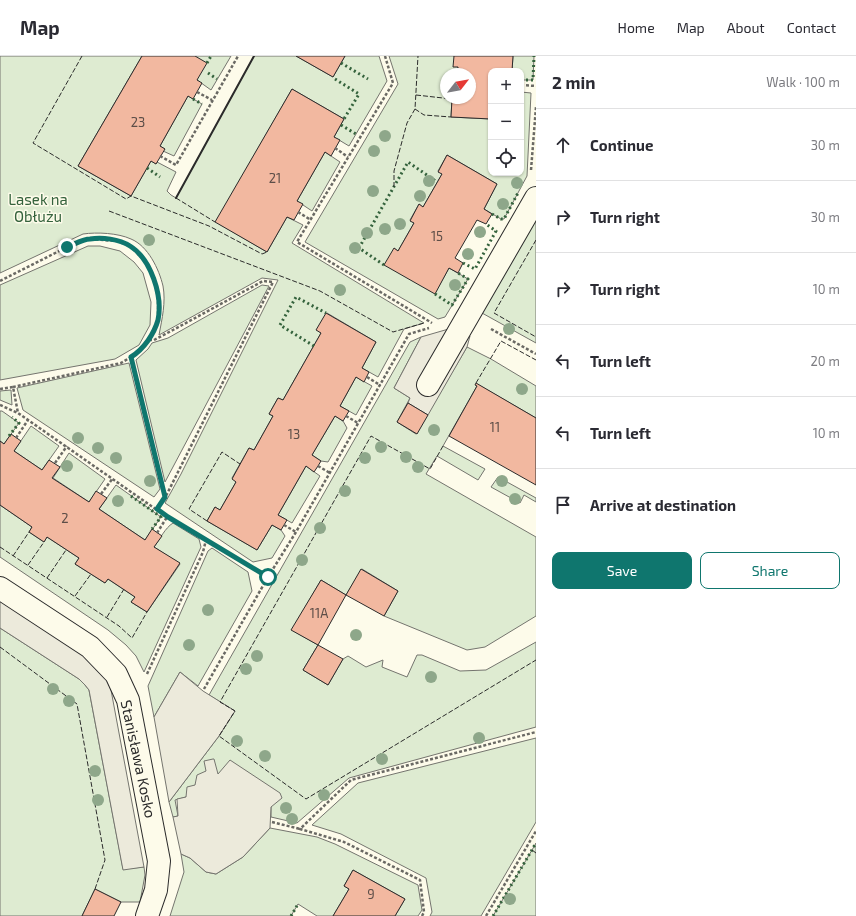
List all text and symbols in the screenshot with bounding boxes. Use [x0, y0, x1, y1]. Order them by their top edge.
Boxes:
text: Map [20, 16, 60, 39]
text: Home [618, 19, 655, 36]
text: Map [677, 19, 705, 36]
text: About [727, 19, 765, 36]
text: Contact [787, 19, 836, 36]
north arrow [440, 68, 476, 104]
map controls [488, 68, 524, 176]
button: + [488, 68, 524, 104]
text: 2 min [552, 72, 595, 92]
text: Walk · 100 m [766, 74, 840, 90]
button: − [488, 104, 524, 140]
house number: 23 [131, 114, 145, 130]
icon: ahead [552, 134, 574, 156]
text: Continue [590, 136, 653, 154]
text: 30 m [811, 137, 840, 153]
button: locate [488, 140, 524, 176]
house number: 21 [269, 170, 281, 186]
park label: Lasek na Obłużu [8, 190, 68, 225]
icon: right [552, 206, 574, 228]
text: Turn right [590, 208, 660, 226]
text: 30 m [811, 209, 840, 225]
house number: 15 [431, 228, 443, 244]
route end [58, 238, 76, 256]
icon: right [552, 278, 574, 300]
text: Turn right [590, 280, 660, 298]
text: 10 m [813, 281, 840, 297]
icon: left [552, 350, 574, 372]
text: Turn left [590, 352, 651, 370]
text: 20 m [811, 353, 840, 369]
house number: 11 [490, 419, 500, 435]
icon: left [552, 422, 574, 444]
text: Turn left [590, 424, 651, 442]
text: 10 m [813, 425, 840, 441]
house number: 13 [288, 426, 300, 442]
icon: arrive [552, 494, 574, 516]
text: Arrive at destination [590, 496, 736, 514]
house number: 2 [61, 510, 69, 526]
button: Save [552, 552, 692, 589]
button: Share [700, 552, 840, 589]
route start [259, 568, 277, 586]
house number: 11A [310, 605, 328, 621]
street label: Stanisława Kosko [118, 698, 160, 819]
house number: 9 [367, 886, 375, 902]

